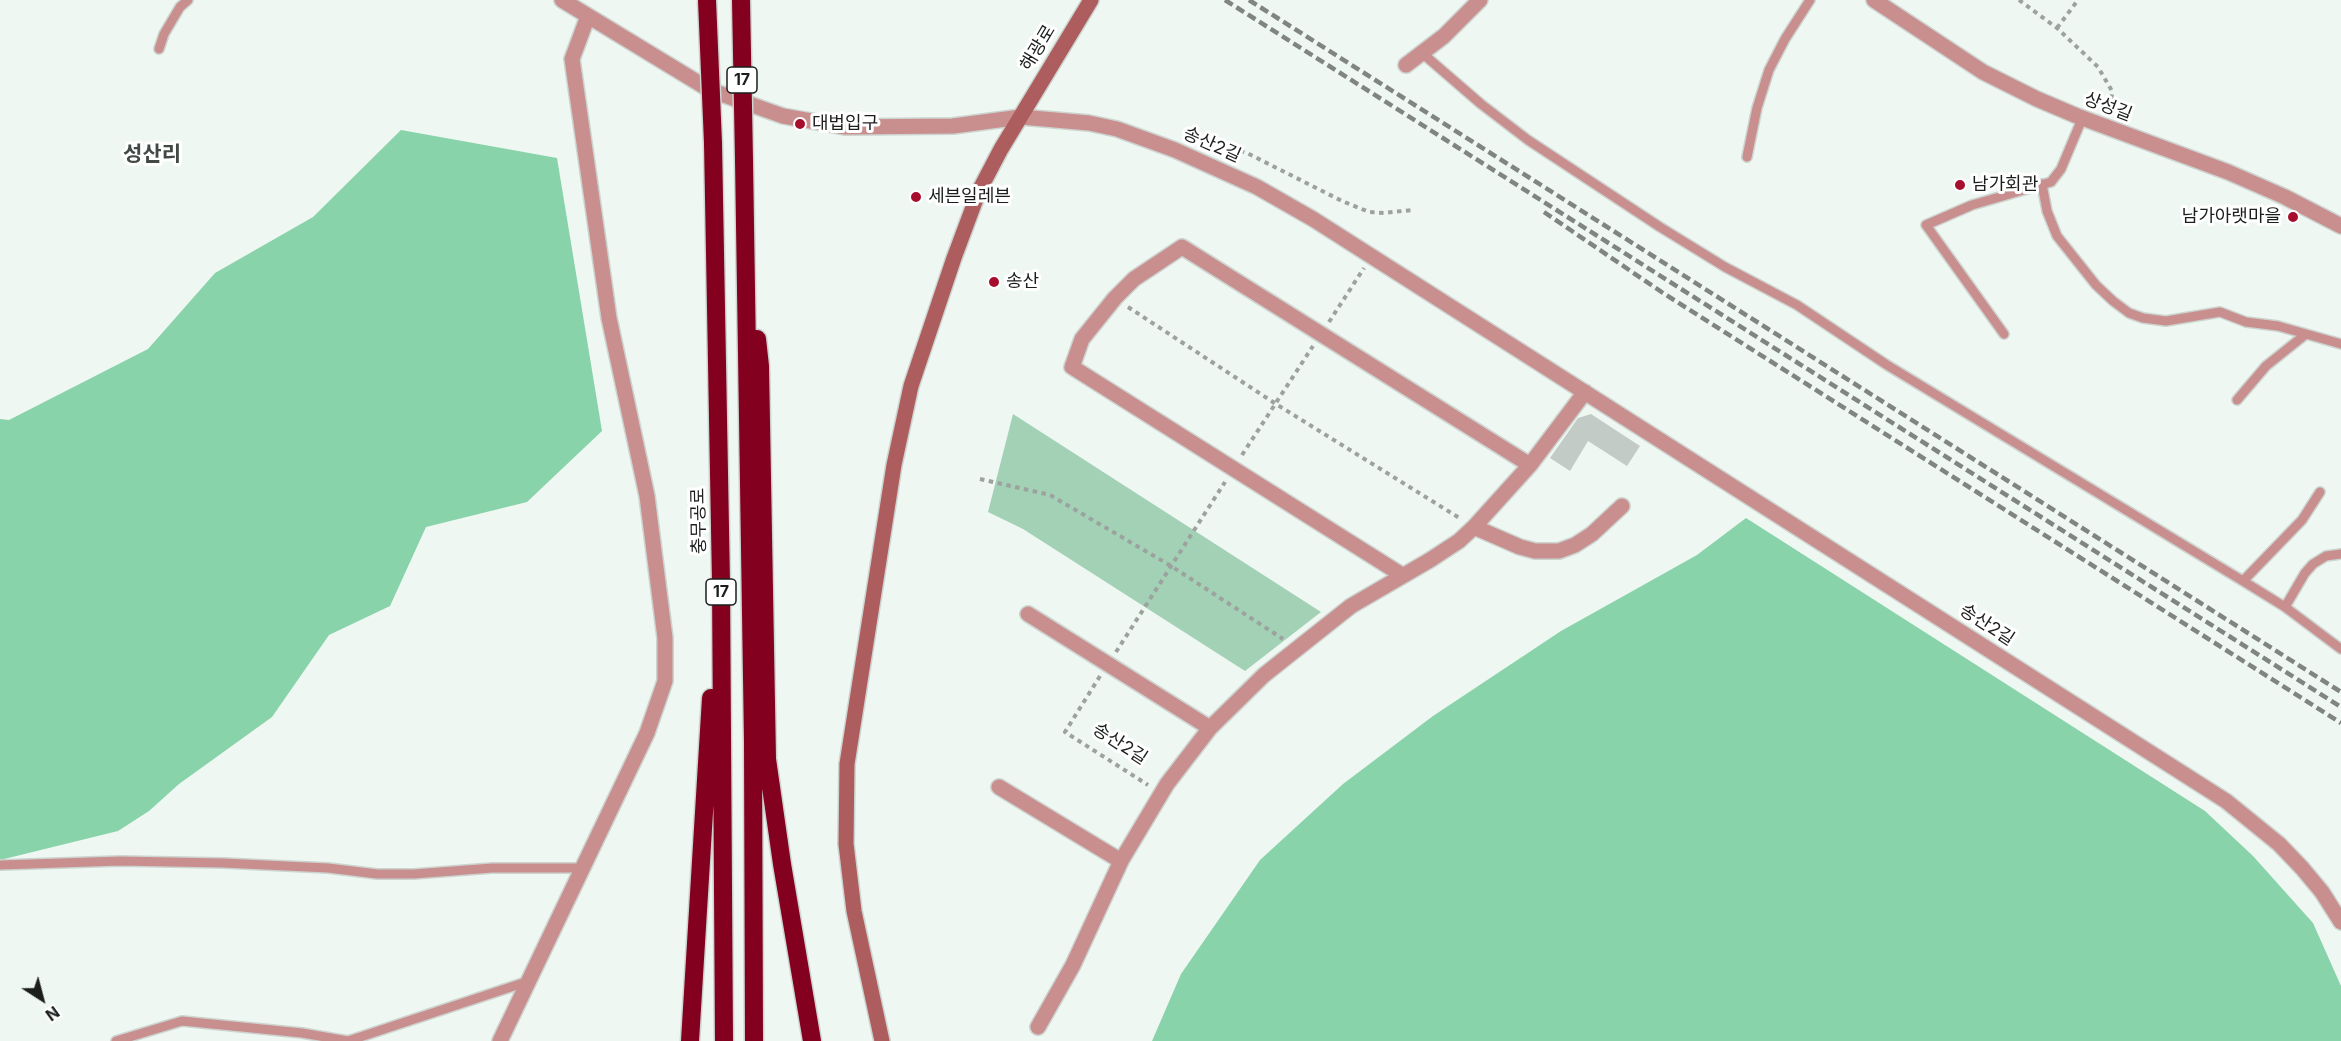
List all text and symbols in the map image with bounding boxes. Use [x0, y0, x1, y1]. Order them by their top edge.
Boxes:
street label: 해광로 [1016, 21, 1060, 75]
road number: 17 [727, 67, 757, 93]
street label: 상성길 [2081, 88, 2135, 126]
place label: 대법입구 [812, 113, 878, 135]
marker: 대법입구 [793, 117, 807, 131]
street label: 송산2길 [1180, 123, 1244, 167]
district label: 성산리 [123, 142, 181, 168]
place label: 남가회관 [1972, 174, 2038, 196]
marker: 남가회관 [1953, 178, 1967, 192]
place label: 세븐일레븐 [928, 186, 1011, 208]
marker: 세븐일레븐 [909, 190, 923, 204]
place label: 남가아랫마을 [2182, 206, 2281, 228]
marker: 남가아랫마을 [2286, 210, 2300, 224]
place label: 송산 [1006, 271, 1039, 293]
marker: 송산 [987, 275, 1001, 289]
street label: 충무공로 [688, 488, 710, 554]
road number: 17 [706, 579, 736, 605]
street label: 송산2길 [1956, 599, 2018, 651]
street label: 송산2길 [1089, 718, 1151, 770]
north arrow [12, 969, 72, 1029]
text: N [42, 1002, 63, 1025]

